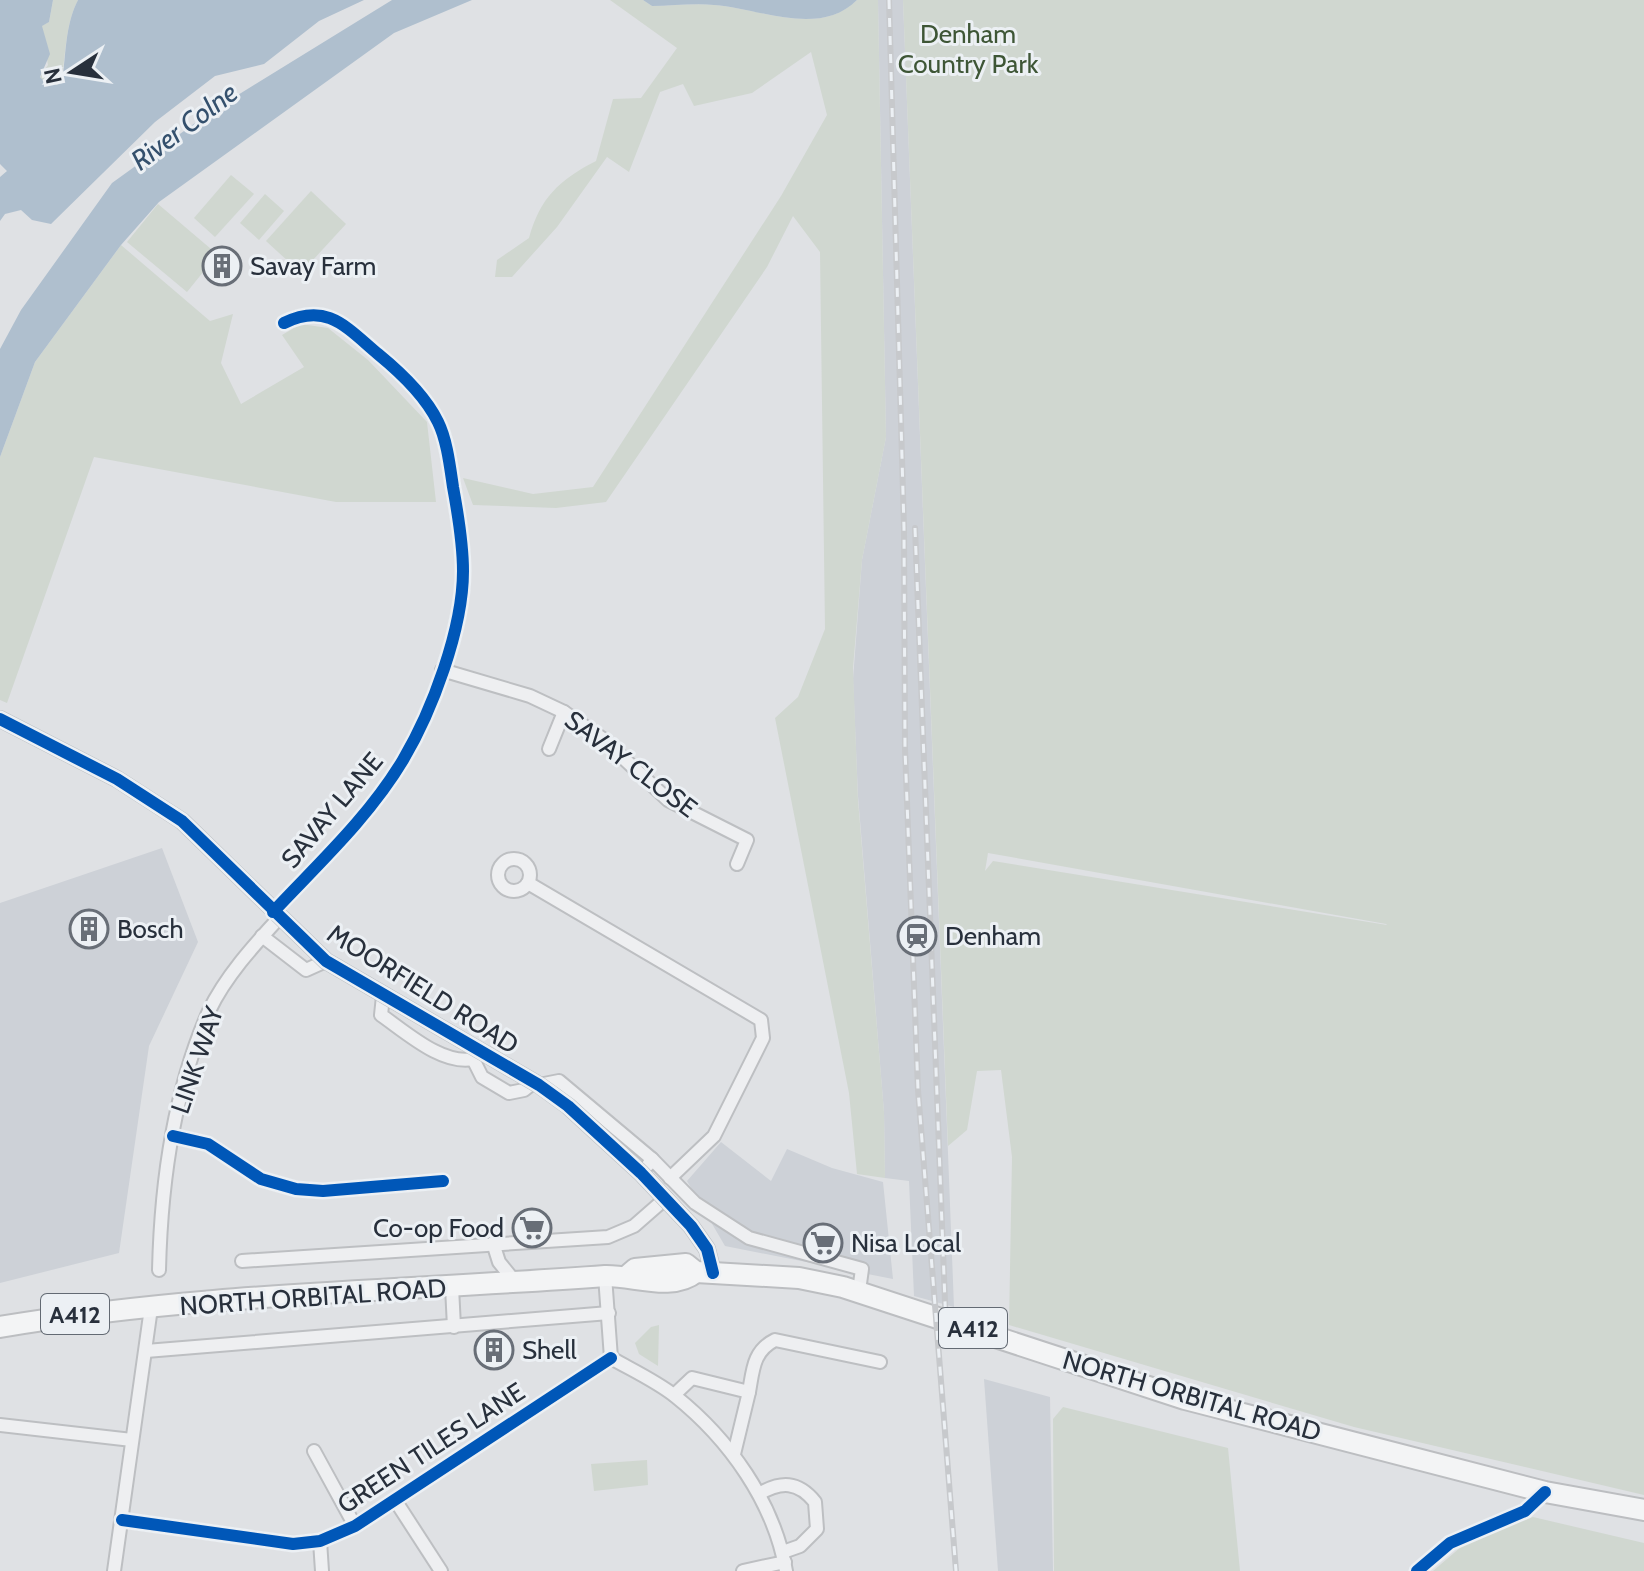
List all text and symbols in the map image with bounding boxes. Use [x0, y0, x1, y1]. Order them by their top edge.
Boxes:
park label: Denham Country Park [898, 18, 1039, 80]
north arrow [32, 32, 112, 112]
text: N [38, 66, 68, 86]
water label: River Colne [124, 75, 244, 177]
building icon: Savay Farm [201, 245, 243, 287]
place label: Savay Farm [250, 250, 376, 282]
street label: SAVAY CLOSE [558, 704, 704, 824]
street label: SAVAY LANE [274, 746, 390, 874]
building icon: Bosch [68, 908, 110, 950]
place label: Bosch [117, 913, 183, 945]
station icon: Denham [896, 915, 938, 957]
street label: MOORFIELD ROAD [321, 917, 525, 1061]
place label: Denham [945, 920, 1041, 952]
street label: LINK WAY [164, 1002, 230, 1118]
supermarket icon: Co-op Food [511, 1207, 553, 1249]
place label: Co-op Food [373, 1212, 504, 1244]
supermarket icon: Nisa Local [802, 1222, 844, 1264]
place label: Nisa Local [851, 1227, 961, 1259]
street label: NORTH ORBITAL ROAD [179, 1272, 447, 1322]
road number: A412 [41, 1294, 109, 1334]
road number: A412 [939, 1308, 1007, 1348]
building icon: Shell [473, 1329, 515, 1371]
place label: Shell [522, 1334, 577, 1366]
street label: NORTH ORBITAL ROAD [1059, 1344, 1325, 1448]
street label: GREEN TILES LANE [331, 1376, 531, 1520]

